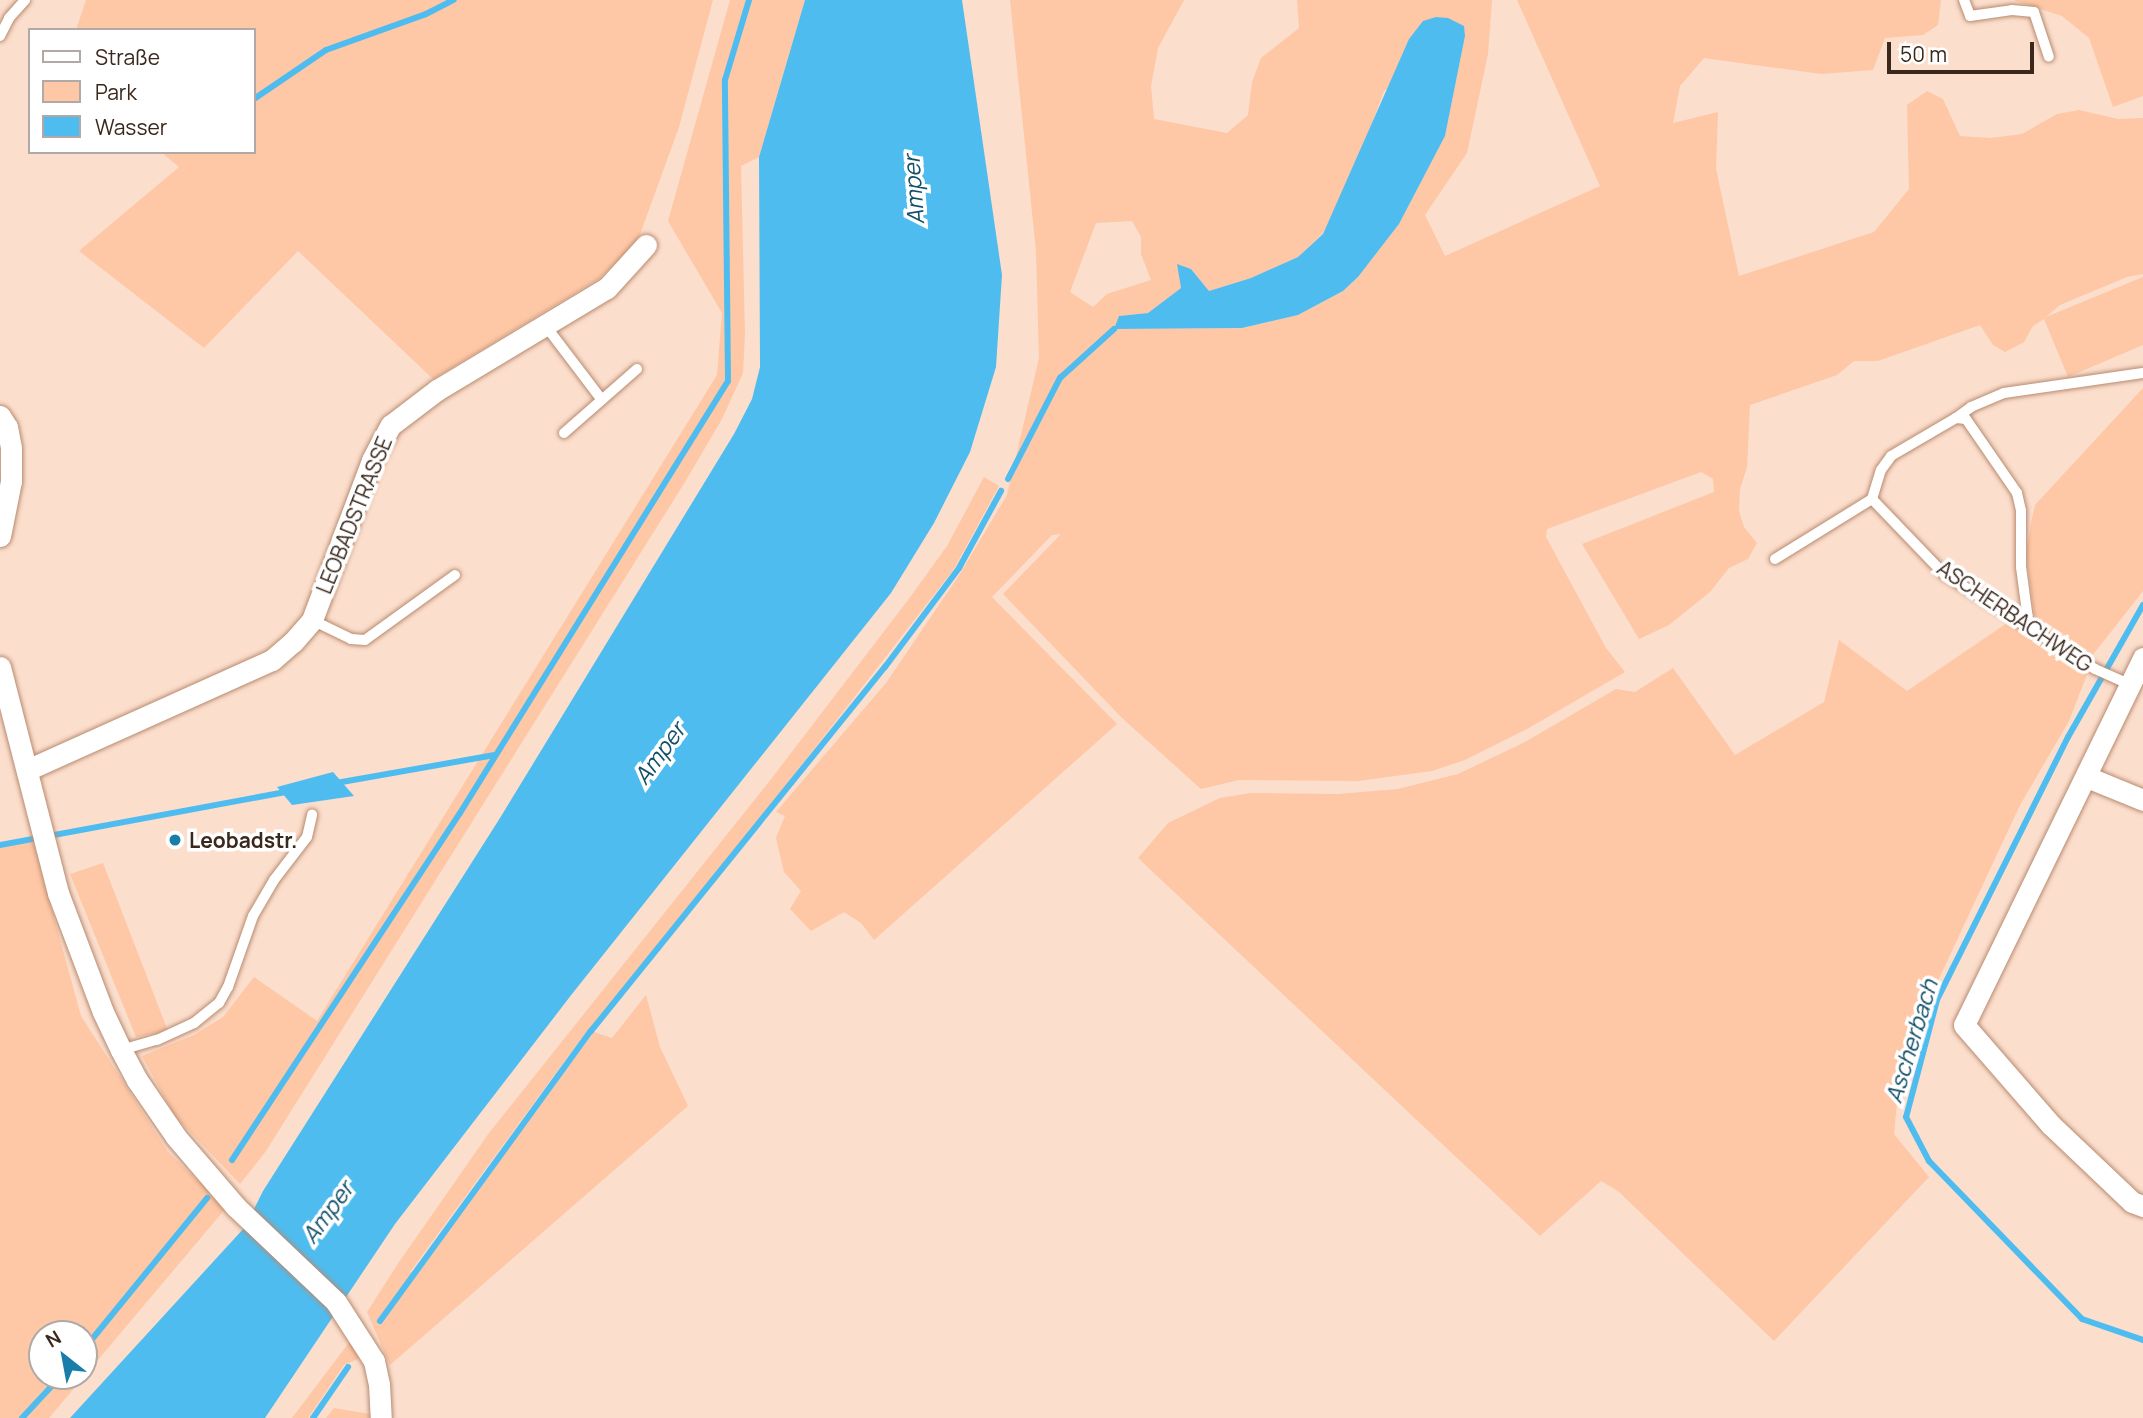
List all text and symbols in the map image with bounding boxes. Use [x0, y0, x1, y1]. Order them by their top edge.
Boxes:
legend [28, 28, 256, 154]
scale bar [1891, 28, 2038, 72]
text: 50 m [1900, 40, 1947, 68]
text: Straße [95, 43, 160, 71]
text: Park [95, 78, 137, 106]
text: Wasser [95, 113, 167, 141]
water label: Amper [897, 154, 929, 226]
street label: LEOBADSTRASSE [311, 433, 397, 597]
street label: ASCHERBACHWEG [1933, 555, 2097, 677]
water label: Amper [627, 717, 691, 789]
place label: Leobadstr. [189, 827, 297, 853]
marker: Leobadstr. [167, 832, 183, 848]
water label: Ascherbach [1879, 976, 1943, 1106]
water label: Amper [295, 1176, 359, 1248]
north arrow [28, 1320, 98, 1390]
text: N [41, 1324, 66, 1353]

